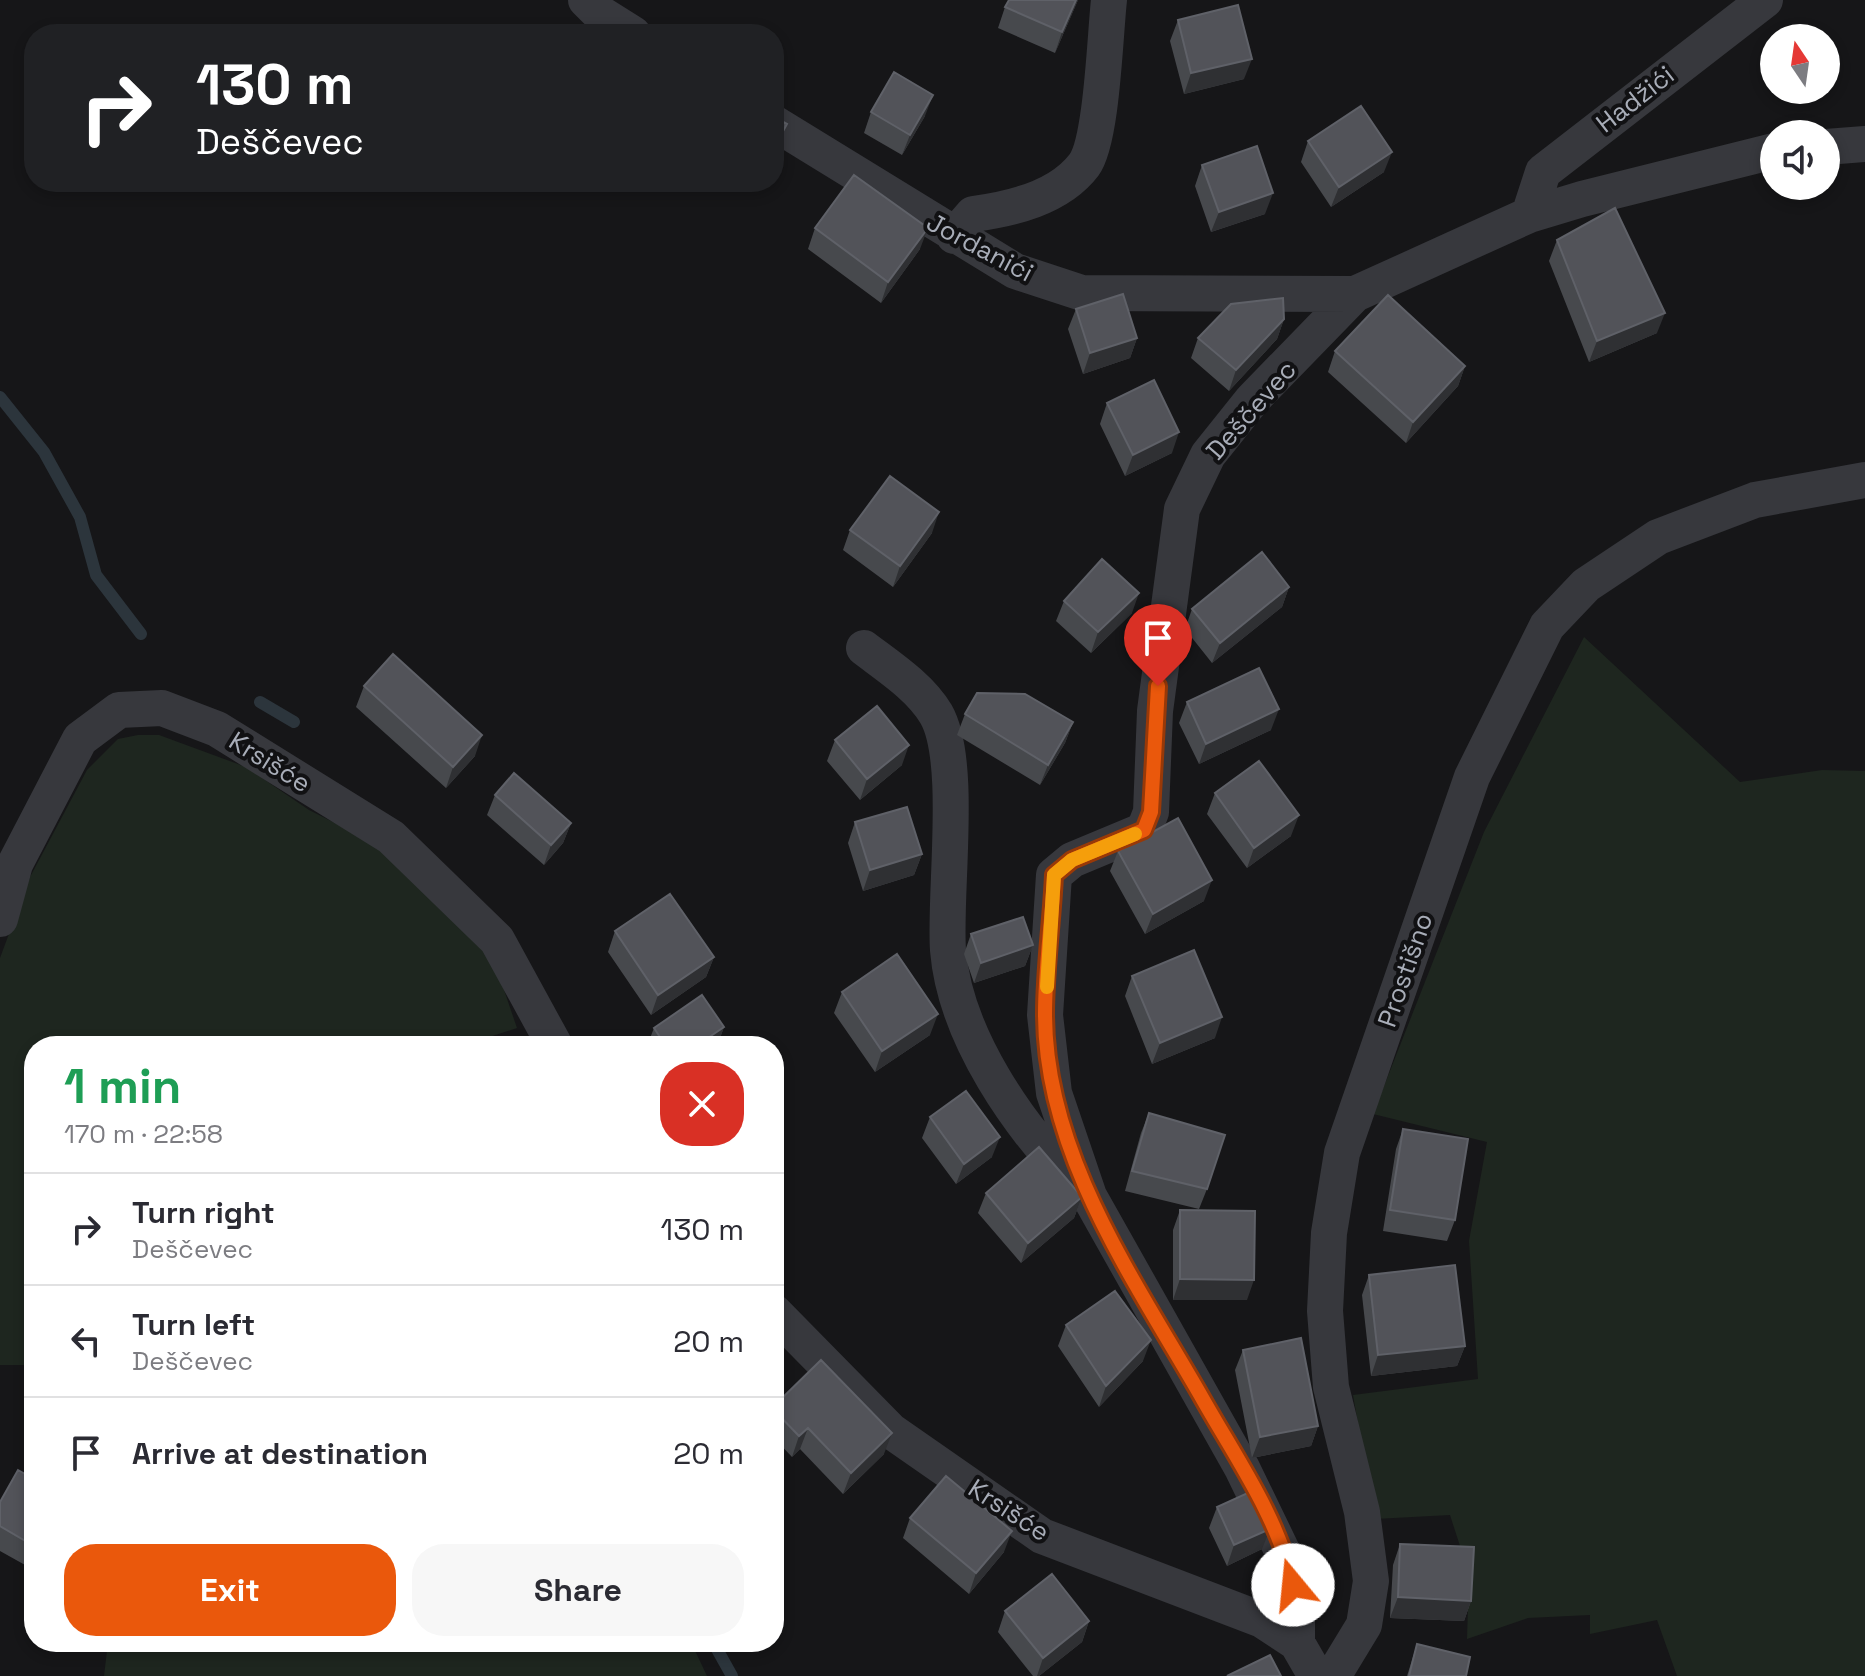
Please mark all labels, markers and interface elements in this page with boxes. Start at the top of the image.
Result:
north arrow [1760,24,1840,104]
map controls [1760,24,1840,200]
text: 130 m [196,49,354,120]
icon: right [64,56,168,160]
street label: Hadžići [1589,58,1681,140]
text: Deščevec [196,119,364,165]
button: sound [1760,120,1840,200]
street label: Jordanići [921,205,1039,289]
street label: Deščevec [1198,353,1304,467]
pin [1124,604,1192,686]
icon: arrive [1136,616,1180,660]
street label: Krsišće [223,724,317,800]
street label: Prostišno [1370,908,1440,1032]
text: 1 min [64,1056,181,1117]
button: close [660,1062,744,1146]
text: 170 m · 22:58 [64,1117,223,1151]
text: Turn right [132,1193,275,1232]
icon: right [64,1207,108,1251]
text: 130 m [661,1210,744,1249]
text: Deščevec [132,1232,253,1266]
text: Turn left [132,1305,255,1344]
icon: left [64,1319,108,1363]
text: 20 m [673,1322,744,1361]
text: Deščevec [132,1344,253,1378]
icon: arrive [64,1431,108,1475]
text: Arrive at destination [132,1434,428,1473]
text: 20 m [673,1434,744,1473]
street label: Krsišće [962,1471,1056,1549]
position arrow [1251,1543,1335,1627]
button: Exit [64,1544,396,1636]
button: Share [412,1544,744,1636]

